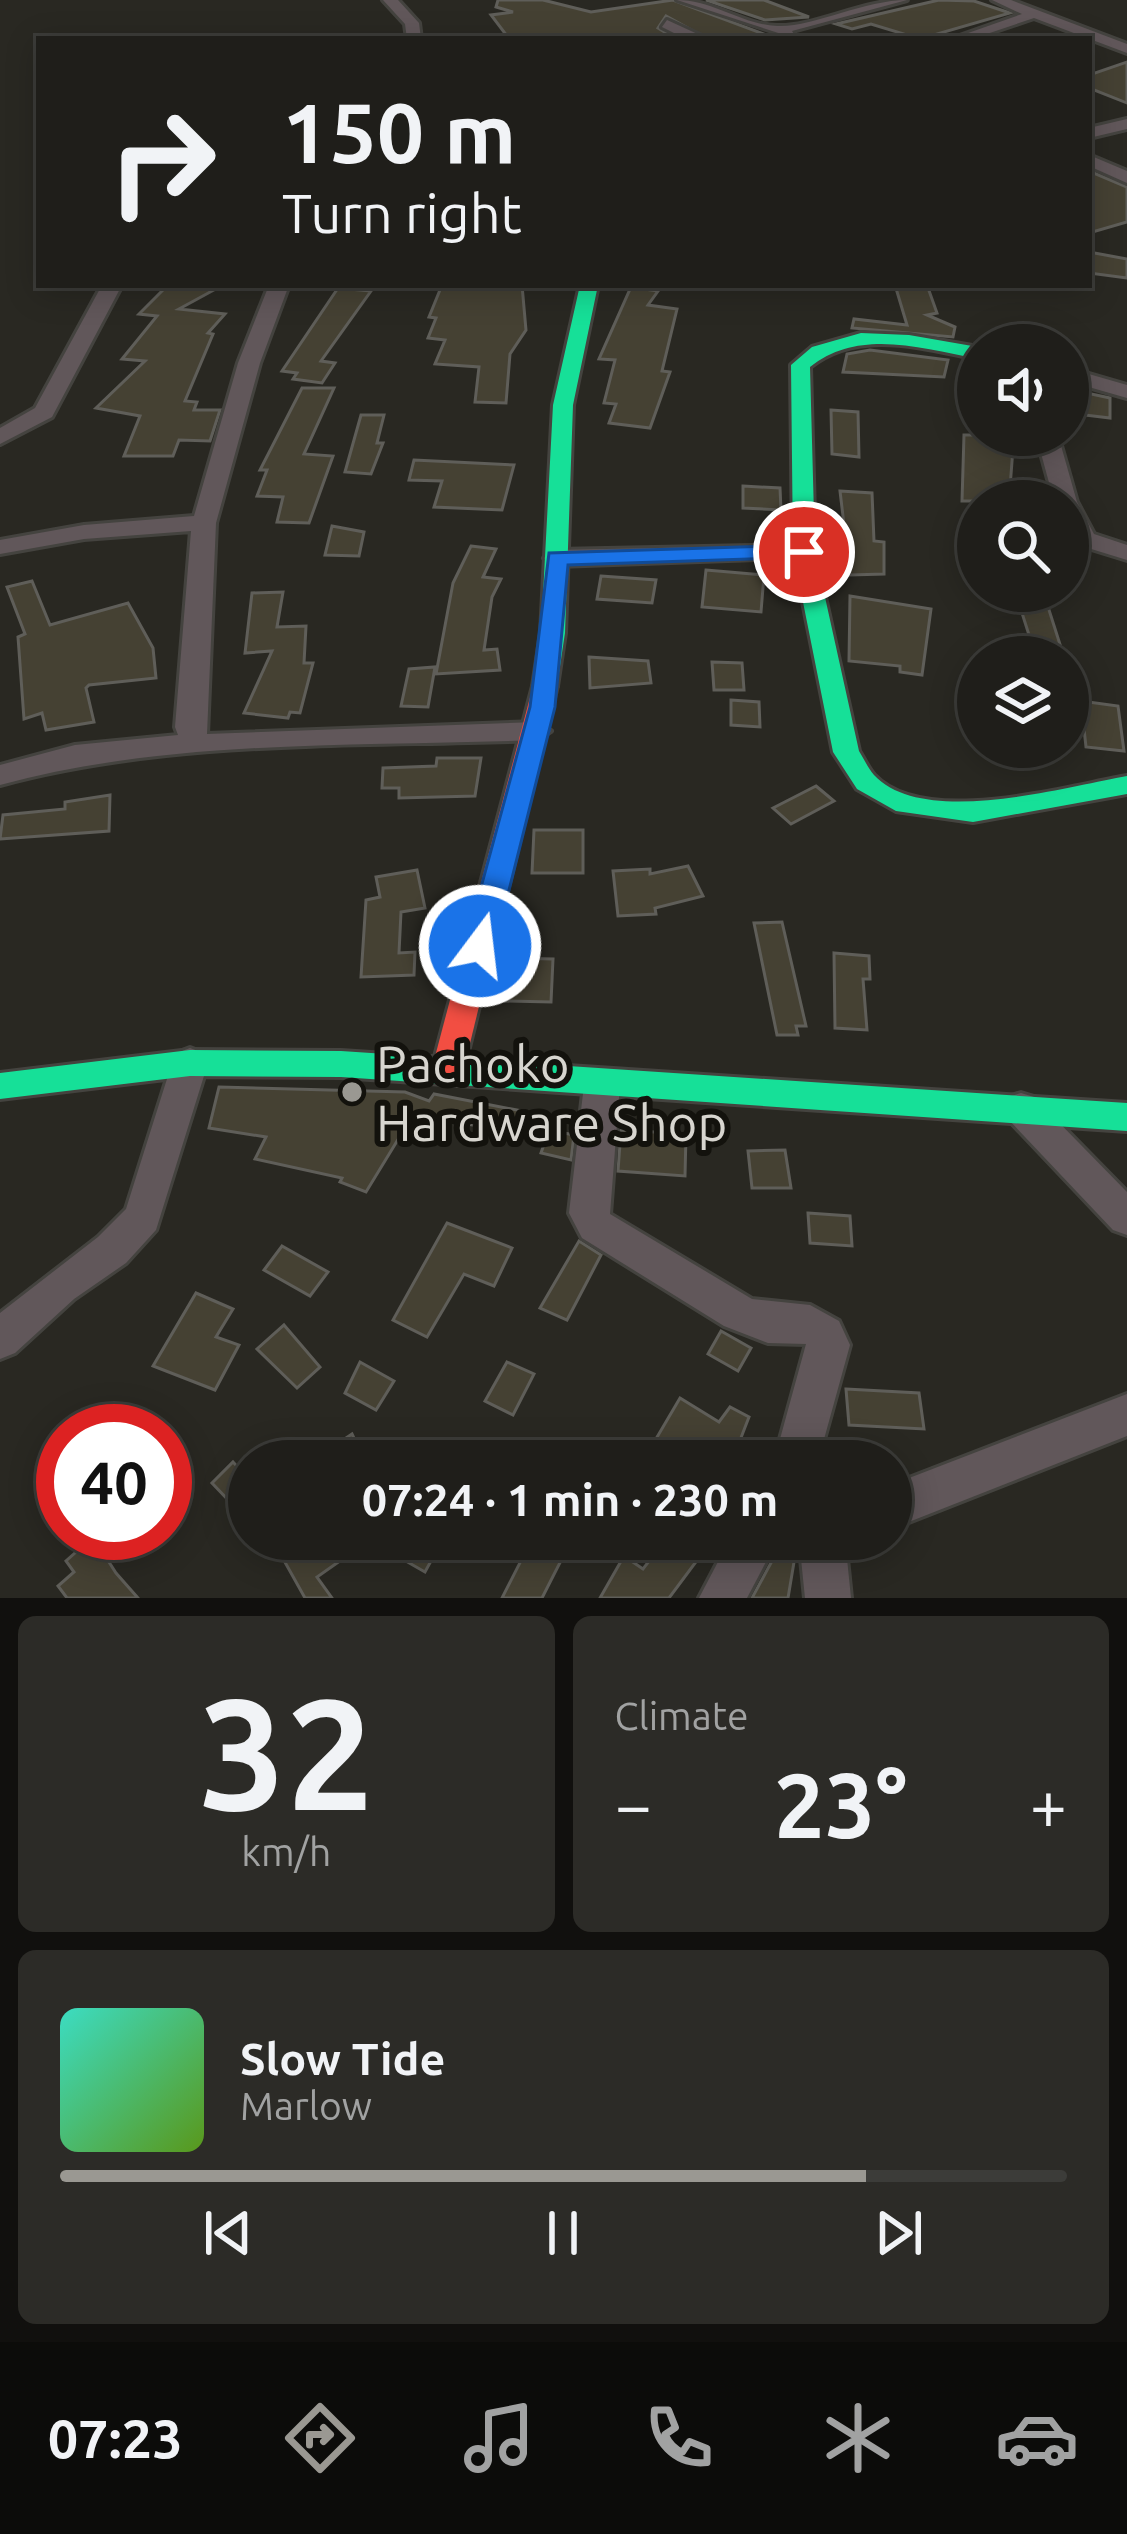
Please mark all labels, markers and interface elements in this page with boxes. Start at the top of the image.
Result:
icon: right [84,84,240,240]
text: 150 m [282,85,516,179]
text: Turn right [282,183,522,243]
map controls [957,324,1089,768]
button: sound [957,324,1089,456]
button: search [957,480,1089,612]
pin [753,501,855,603]
icon: arrive [771,519,837,585]
button: layers [957,636,1089,768]
position arrow [417,883,543,1009]
place label: Pachoko Hardware Shop [376,1034,727,1151]
marker: Pachoko Hardware Shop [339,1079,365,1105]
speed limit sign: 40 [36,1404,192,1560]
text: 07:24 · 1 min · 230 m [362,1474,778,1525]
text: 32 [198,1665,374,1839]
text: Climate [615,1694,749,1737]
text: 23° [774,1754,907,1855]
text: − [615,1767,652,1841]
text: + [1030,1767,1067,1841]
text: km/h [241,1830,331,1873]
text: Slow Tide [240,2033,445,2084]
text: Marlow [240,2084,372,2127]
icon: previous [195,2200,261,2266]
icon: pause [530,2200,596,2266]
icon: next [866,2200,932,2266]
icon: directions [278,2396,362,2480]
icon: music [457,2396,541,2480]
icon: phone [637,2396,721,2480]
icon: climate [816,2396,900,2480]
icon: car [995,2396,1079,2480]
text: 07:23 [48,2408,183,2468]

